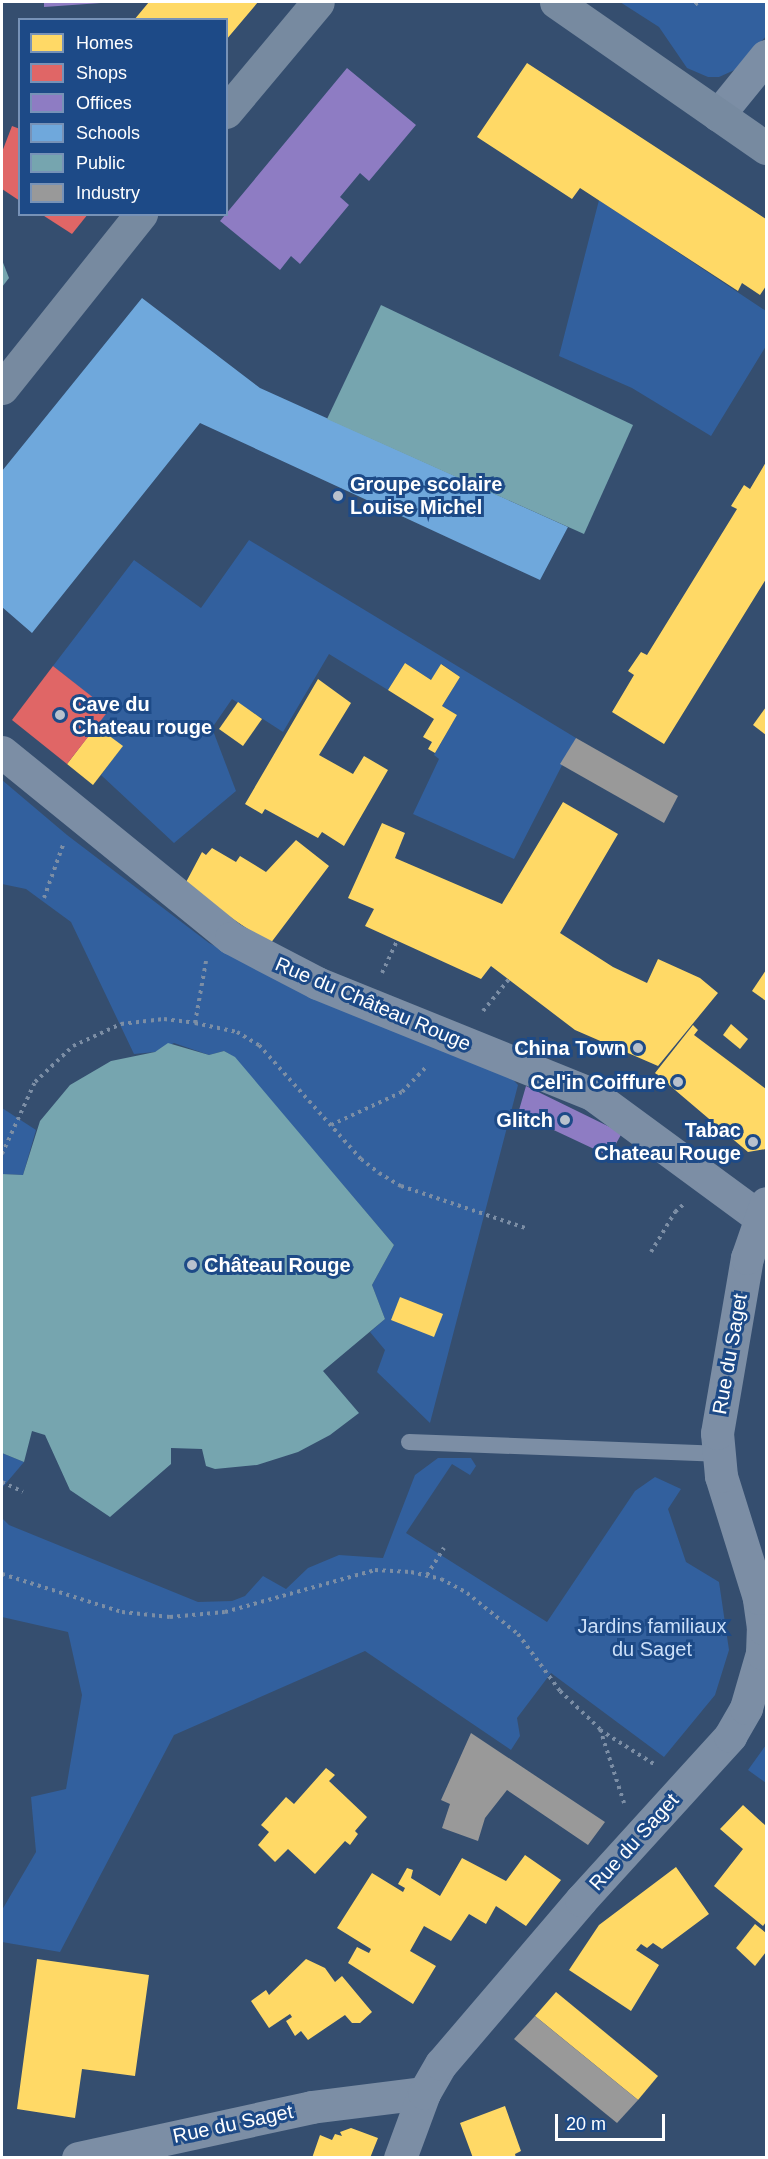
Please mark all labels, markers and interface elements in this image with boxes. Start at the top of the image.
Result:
legend [18,18,228,216]
text: Homes [76,33,133,53]
text: Shops [76,63,127,83]
text: Offices [76,93,132,113]
text: Schools [76,123,140,143]
text: Public [76,153,125,173]
text: Industry [76,183,140,203]
place label: Groupe scolaire Louise Michel [350,472,502,519]
marker: Groupe scolaire Louise Michel [331,489,345,503]
place label: Cave du Chateau rouge [72,692,212,739]
marker: Cave du Chateau rouge [53,708,67,722]
street label: Rue du Château Rouge [272,952,474,1056]
place label: China Town [514,1036,626,1060]
marker: China Town [631,1041,645,1055]
place label: Cel'in Coiffure [530,1070,666,1094]
marker: Cel'in Coiffure [671,1075,685,1089]
place label: Glitch [496,1108,553,1132]
marker: Glitch [558,1113,572,1127]
place label: Tabac Chateau Rouge [594,1118,741,1165]
marker: Tabac Chateau Rouge [746,1135,760,1149]
place label: Château Rouge [204,1253,351,1277]
marker: Château Rouge [185,1258,199,1272]
street label: Rue du Saget [708,1292,752,1416]
park label: Jardins familiaux du Saget [578,1615,726,1662]
street label: Rue du Saget [584,1789,684,1895]
street label: Rue du Saget [171,2100,295,2148]
scale bar [558,2102,668,2140]
text: 20 m [566,2114,606,2134]

